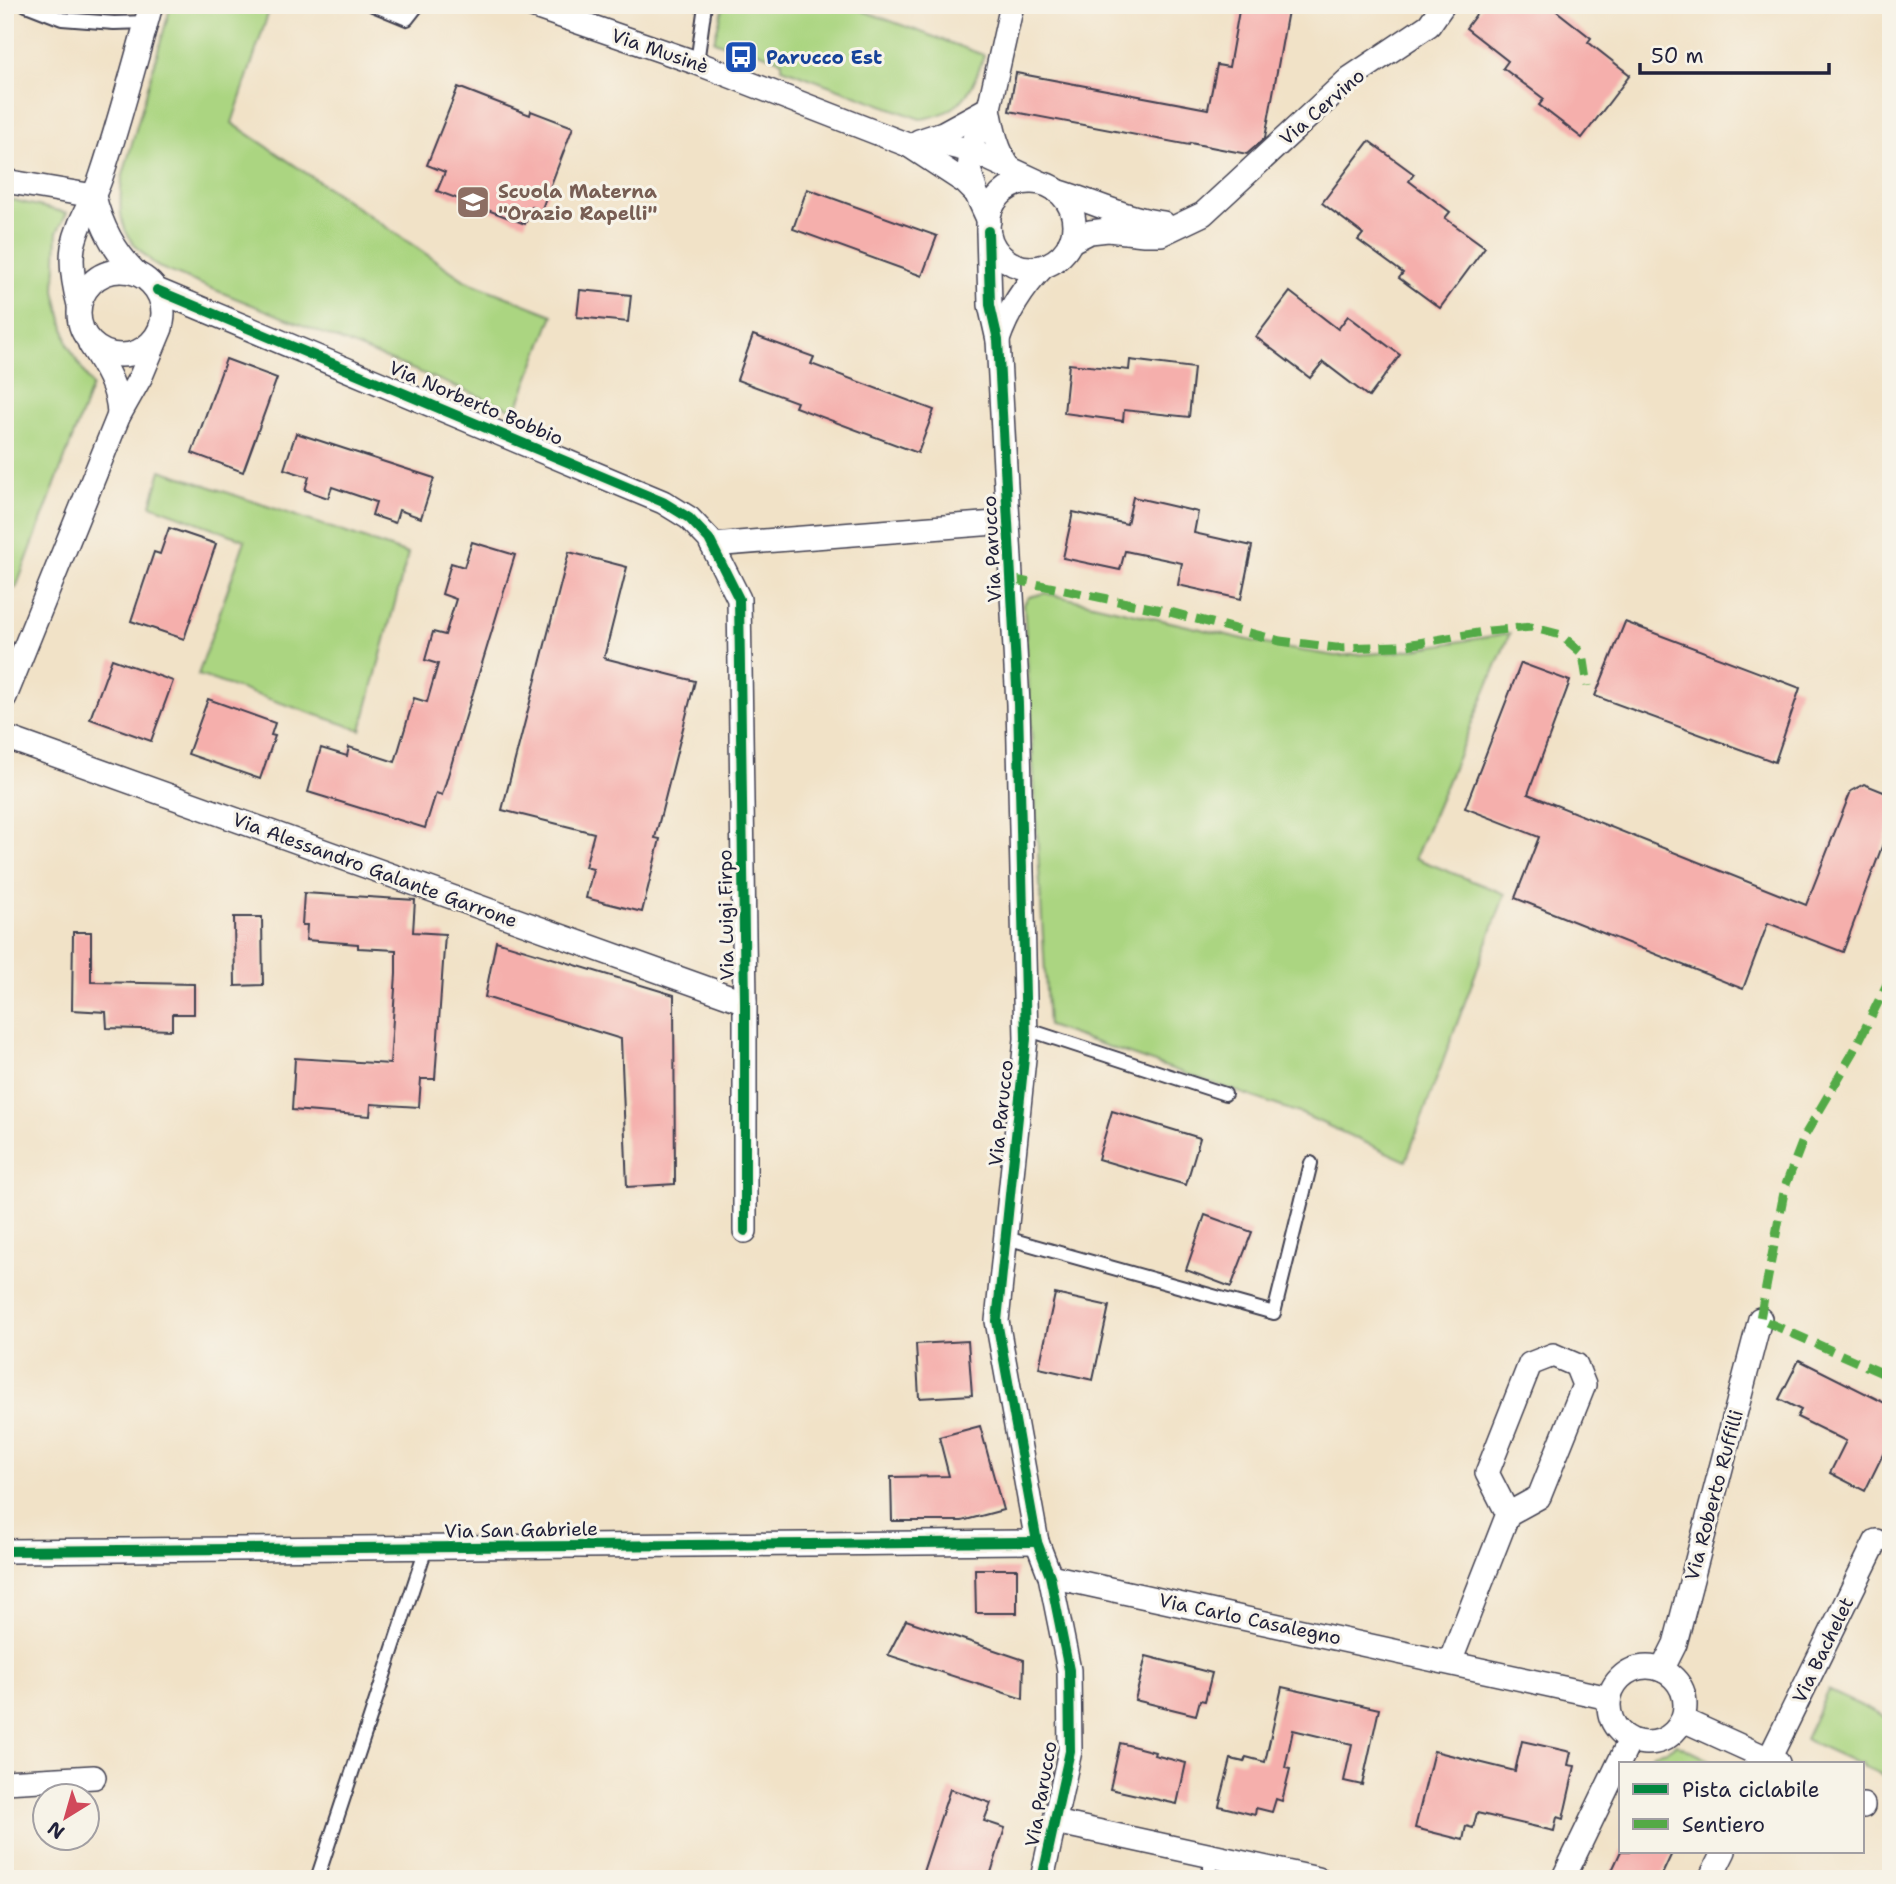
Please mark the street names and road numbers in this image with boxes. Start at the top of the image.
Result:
street label: Via Musinè [608,23,712,79]
street label: Via Cervino [1274,63,1370,151]
street label: Via Norberto Bobbio [385,355,567,451]
street label: Via Parucco [977,495,1007,603]
street label: Via Alessandro Galante Garrone [229,807,521,933]
street label: Via Luigi Firpo [712,849,740,981]
street label: Via Parucco [983,1059,1019,1167]
street label: Via Roberto Ruffilli [1679,1407,1749,1583]
street label: Via San Gabriele [444,1516,598,1544]
street label: Via Carlo Casalegno [1156,1587,1344,1651]
street label: Via Bachelet [1787,1593,1859,1707]
street label: Via Parucco [1019,1739,1063,1849]

